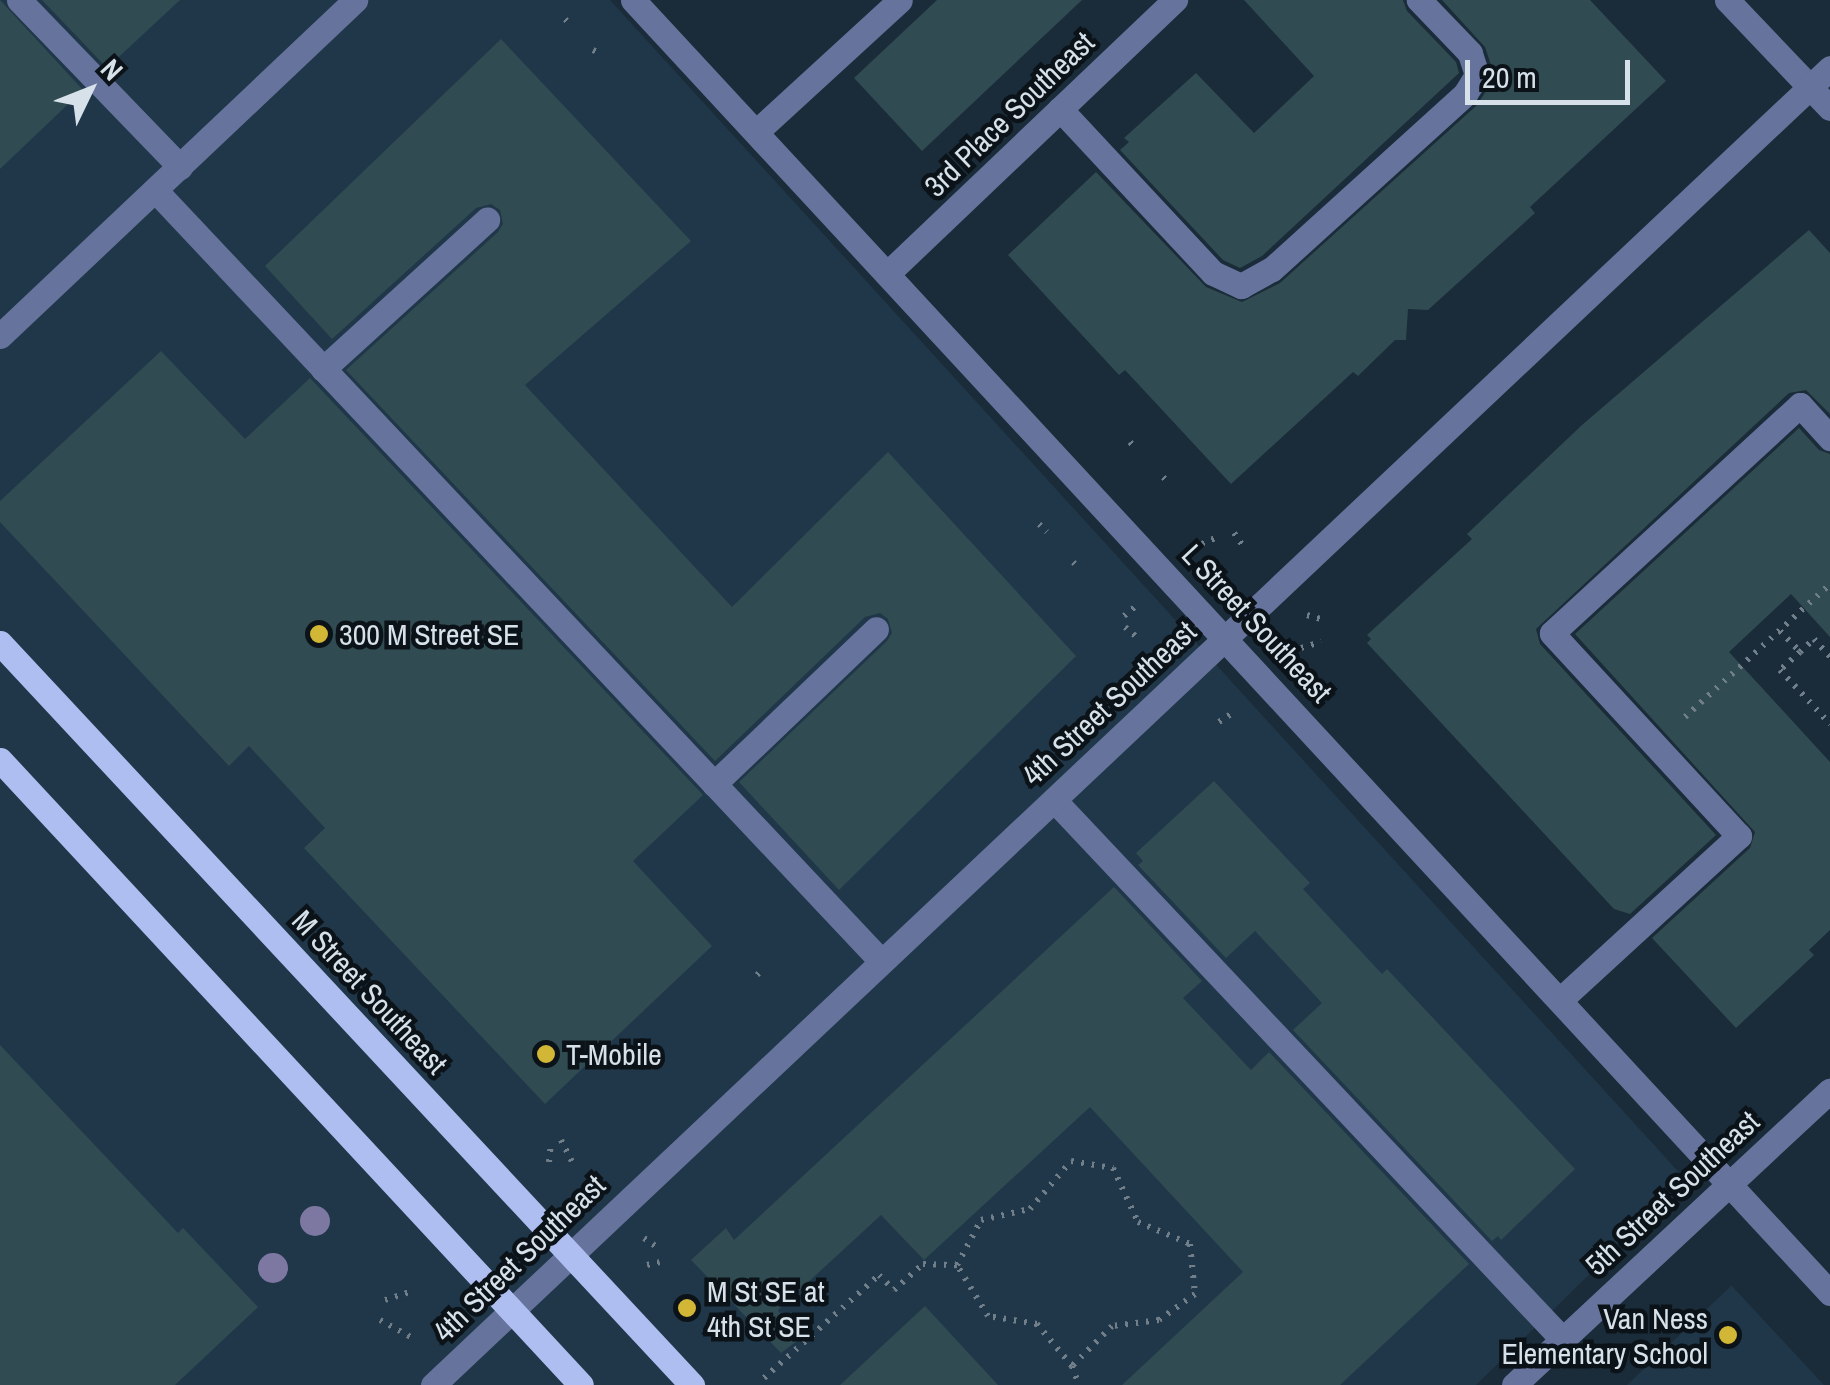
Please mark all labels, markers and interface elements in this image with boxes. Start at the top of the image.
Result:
street label: 3rd Place Southeast [917,24,1101,204]
north arrow [40,40,140,140]
scale bar [1470,40,1635,102]
text: N [92,51,131,89]
text: 20 m [1482,57,1537,97]
street label: L Street Southeast [1174,536,1340,710]
street label: 4th Street Southeast [1015,613,1203,793]
place label: 300 M Street SE [339,616,520,652]
marker: 300 M Street SE [308,623,330,645]
street label: M Street Southeast [285,903,455,1081]
place label: T-Mobile [566,1036,662,1072]
marker: T-Mobile [535,1043,557,1065]
street label: 5th Street Southeast [1578,1103,1766,1283]
street label: 4th Street Southeast [426,1167,612,1349]
place label: M St SE at 4th St SE [707,1273,825,1344]
marker: M St SE at 4th St SE [676,1297,698,1319]
place label: Van Ness Elementary School [1502,1300,1708,1370]
marker: Van Ness Elementary School [1717,1324,1739,1346]

